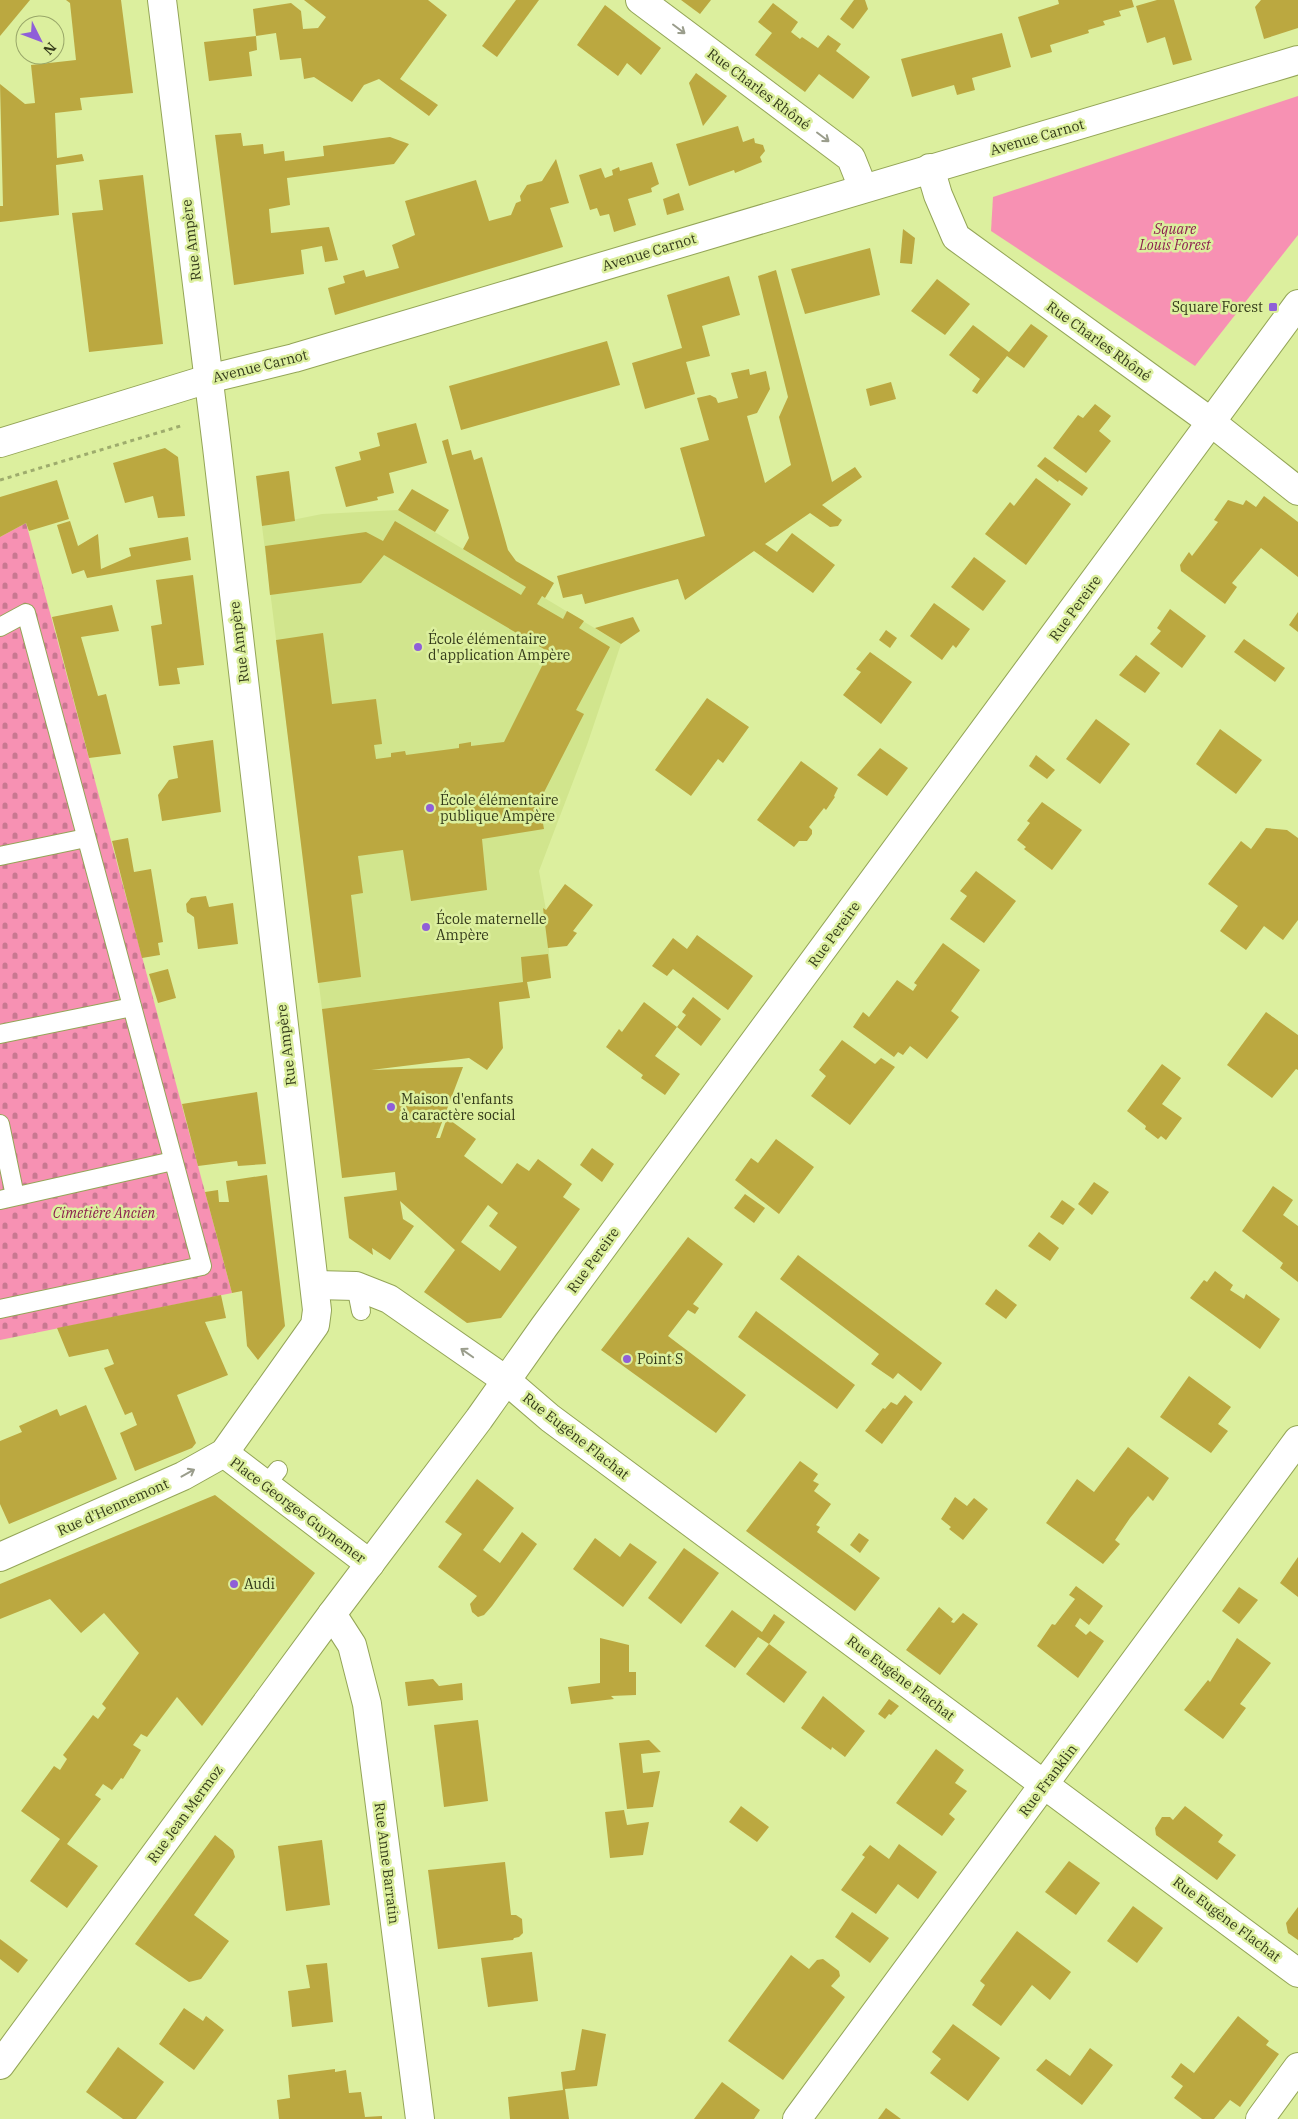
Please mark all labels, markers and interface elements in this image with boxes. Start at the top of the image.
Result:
north arrow [15,15,65,65]
one-way arrow [672,24,686,34]
text: N [39,39,60,59]
street label: Rue Charles Rhôné [704,44,814,134]
street label: Avenue Carnot [988,115,1086,159]
one-way arrow [816,132,830,142]
street label: Rue Ampère [177,198,205,282]
park label: Square Louis Forest [1138,220,1212,254]
street label: Avenue Carnot [600,229,698,275]
street label: Rue Charles Rhôné [1043,297,1155,385]
place label: Square Forest [1172,298,1263,316]
marker: Square Forest [1267,301,1279,313]
street label: Avenue Carnot [211,346,309,386]
street label: Rue Pereire [1045,572,1105,644]
street label: Rue Ampère [225,600,253,684]
place label: École élémentaire d'application Ampère [428,629,570,664]
marker: École élémentaire d'application Ampère [412,641,424,653]
place label: École élémentaire publique Ampère [440,790,558,825]
marker: École élémentaire publique Ampère [424,802,436,814]
street label: Rue Pereire [804,898,864,970]
place label: École maternelle Ampère [436,909,547,944]
marker: École maternelle Ampère [420,921,432,933]
street label: Rue Ampère [272,1003,300,1087]
place label: Maison d'enfants à caractère social [401,1090,516,1124]
marker: Maison d'enfants à caractère social [385,1101,397,1113]
park label: Cimetière Ancien [53,1204,155,1222]
street label: Rue Pereire [563,1224,623,1296]
one-way arrow [460,1348,474,1358]
place label: Point S [637,1350,683,1368]
marker: Point S [621,1353,633,1365]
street label: Rue Eugène Flachat [519,1389,633,1483]
street label: Place Georges Guynemer [227,1453,370,1567]
one-way arrow [181,1468,196,1478]
street label: Rue d'Hennemont [55,1474,171,1540]
place label: Audi [244,1575,275,1593]
marker: Audi [228,1578,240,1590]
street label: Rue Eugène Flachat [844,1632,958,1724]
street label: Rue Franklin [1015,1740,1081,1820]
street label: Rue Jean Mermoz [143,1762,227,1866]
street label: Rue Anne Barratin [371,1801,403,1925]
street label: Rue Eugène Flachat [1170,1873,1284,1965]

